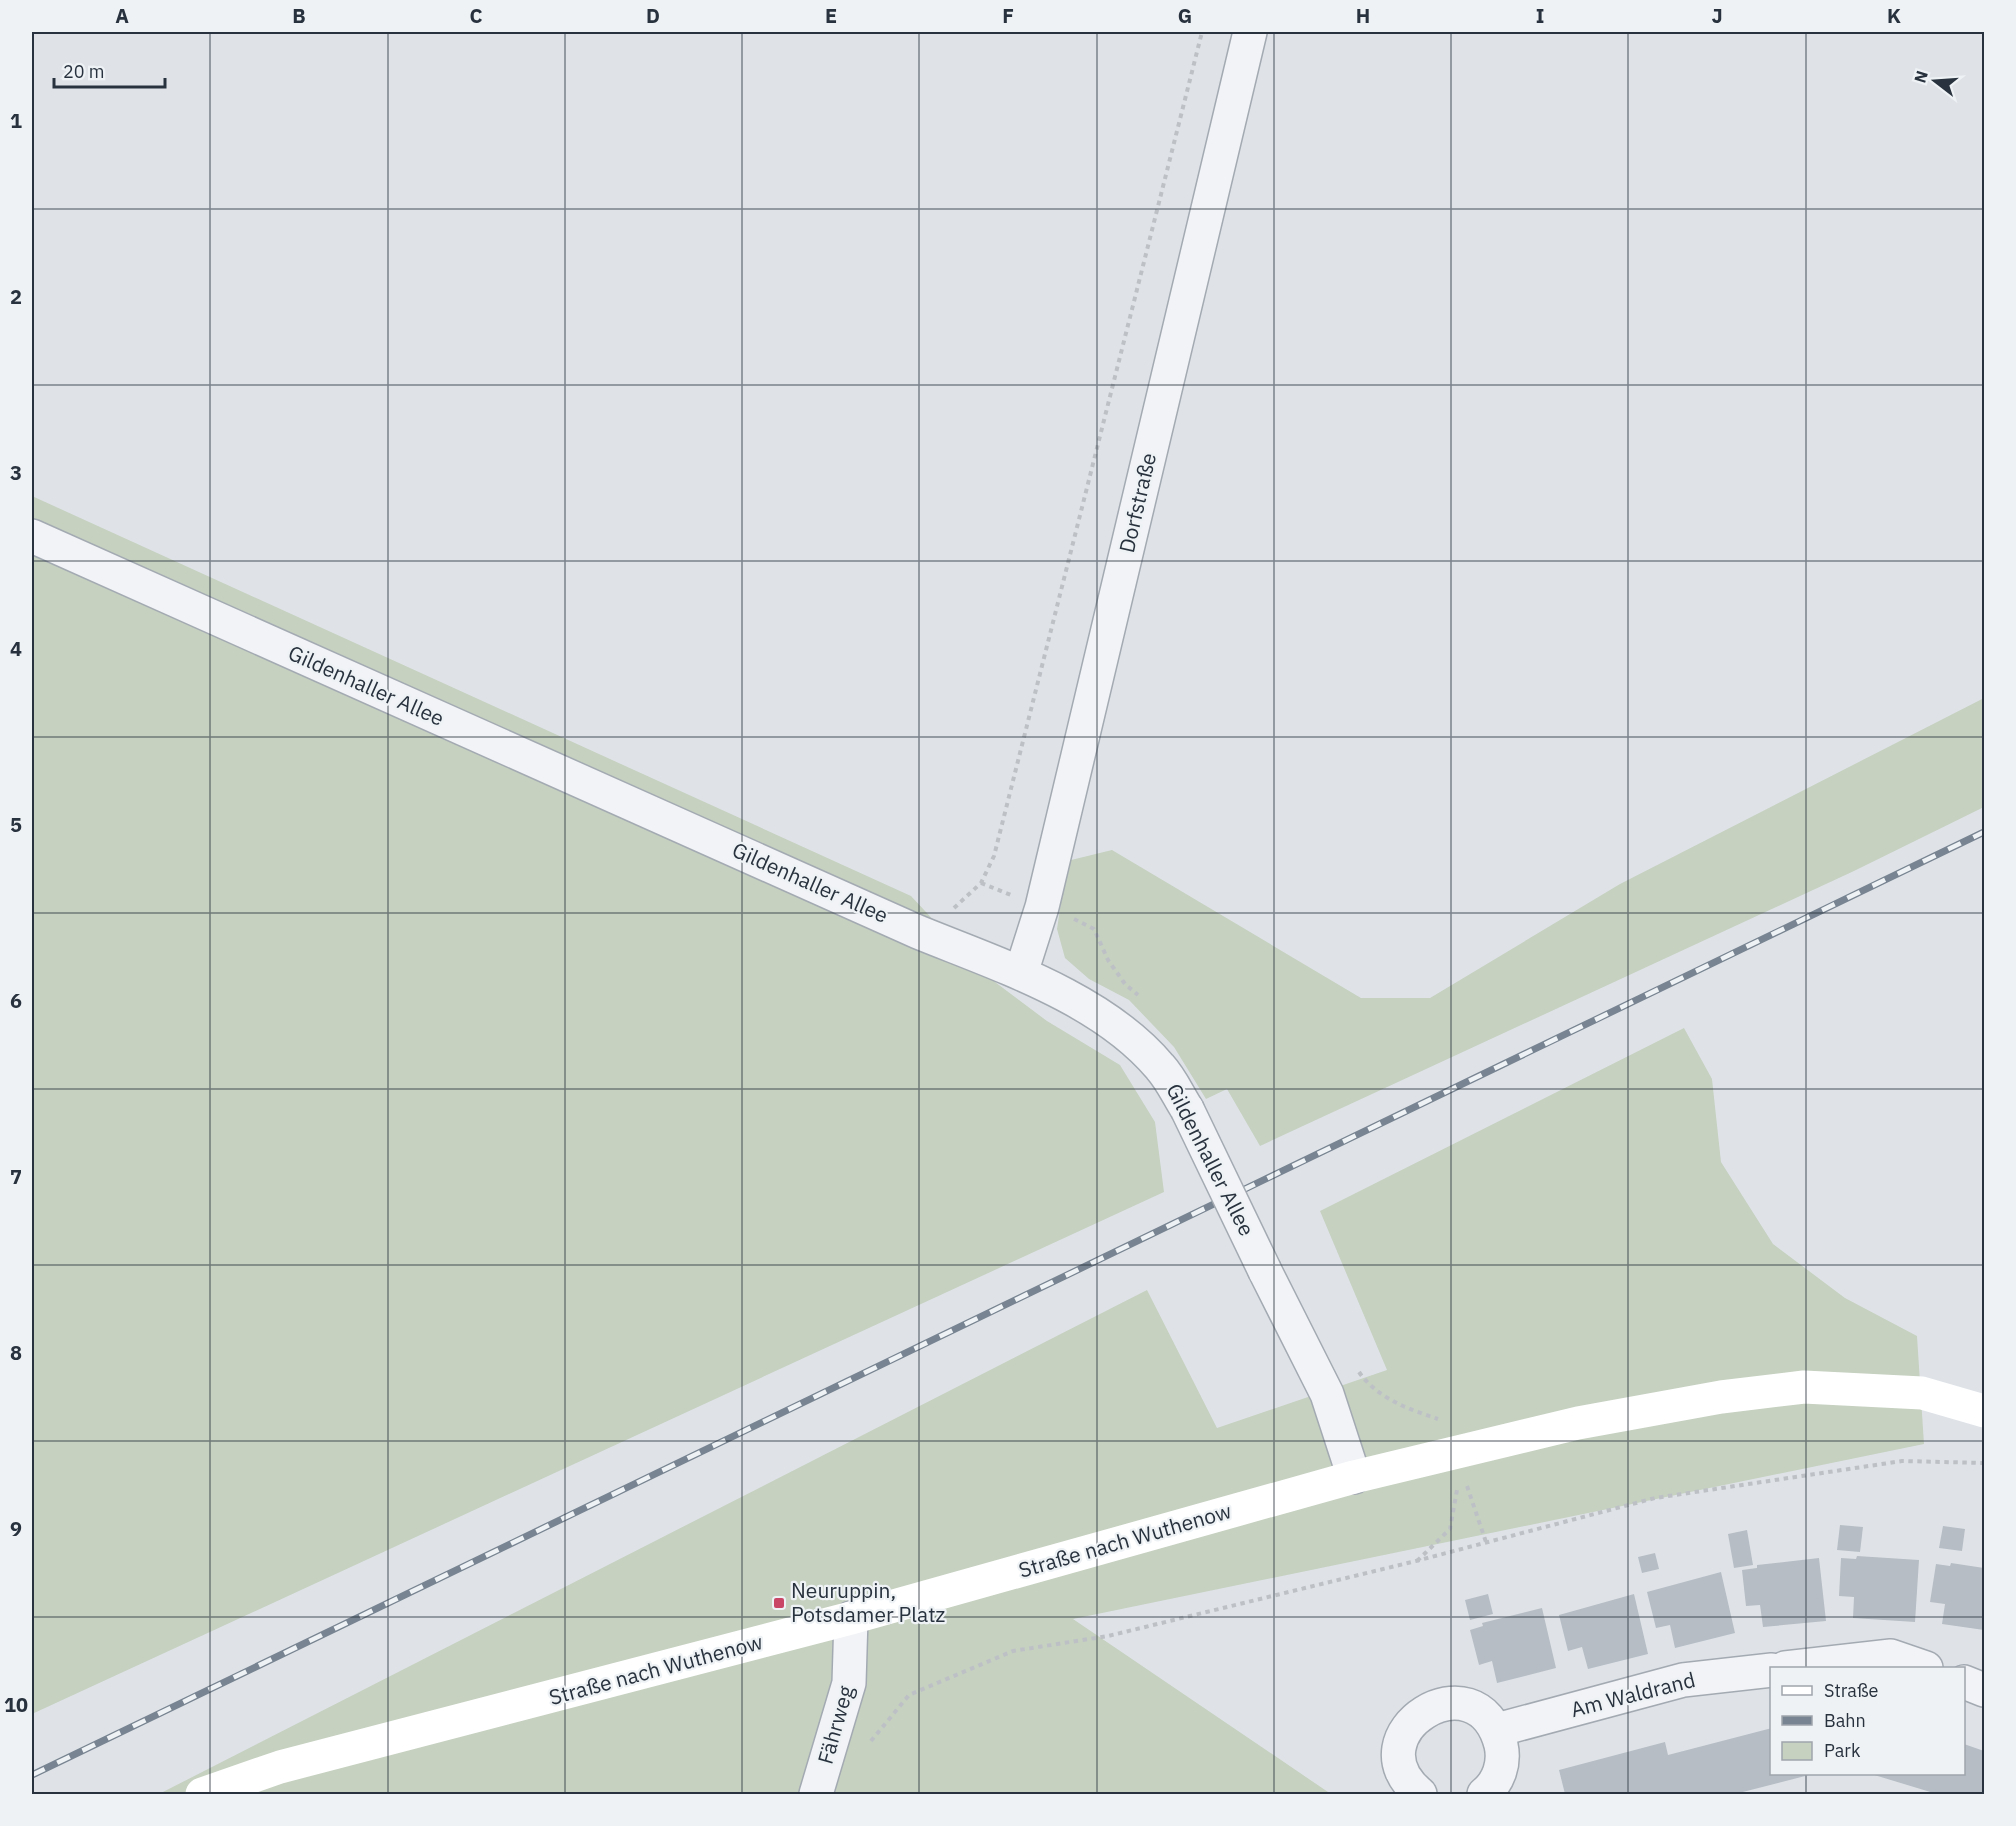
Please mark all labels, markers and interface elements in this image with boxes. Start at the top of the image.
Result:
text: A [115,2,129,29]
text: B [292,2,306,29]
text: C [469,2,483,29]
text: D [646,2,660,29]
text: E [825,2,837,29]
text: F [1002,2,1014,29]
text: G [1178,2,1192,29]
text: H [1356,2,1370,29]
text: I [1536,2,1544,29]
text: J [1711,2,1723,29]
text: K [1887,2,1901,29]
scale bar [54,51,165,89]
north arrow [1905,51,1965,111]
text: 20 m [63,60,105,83]
text: N [1909,68,1932,85]
text: 1 [10,107,22,134]
text: 2 [10,283,22,310]
street label: Dorfstraße [1112,450,1162,555]
text: 3 [10,459,22,486]
text: 4 [10,635,22,662]
street label: Gildenhaller Allee [284,638,449,732]
text: 5 [10,811,22,838]
street label: Gildenhaller Allee [728,835,893,929]
text: 6 [10,987,22,1014]
street label: Gildenhaller Allee [1160,1078,1261,1241]
text: 7 [10,1163,22,1190]
text: 8 [10,1339,22,1366]
street label: Straße nach Wuthenow [1015,1496,1234,1584]
text: 9 [10,1515,22,1542]
place label: Neuruppin, Potsdamer Platz [791,1576,946,1628]
marker: Neuruppin, Potsdamer Platz [772,1596,786,1610]
street label: Straße nach Wuthenow [546,1627,766,1711]
street label: Am Waldrand [1568,1665,1698,1723]
legend [1770,1667,1965,1775]
text: Straße [1824,1679,1878,1702]
street label: Fährweg [810,1682,860,1767]
text: 10 [4,1691,28,1718]
text: Bahn [1824,1709,1866,1732]
text: Park [1824,1739,1861,1762]

